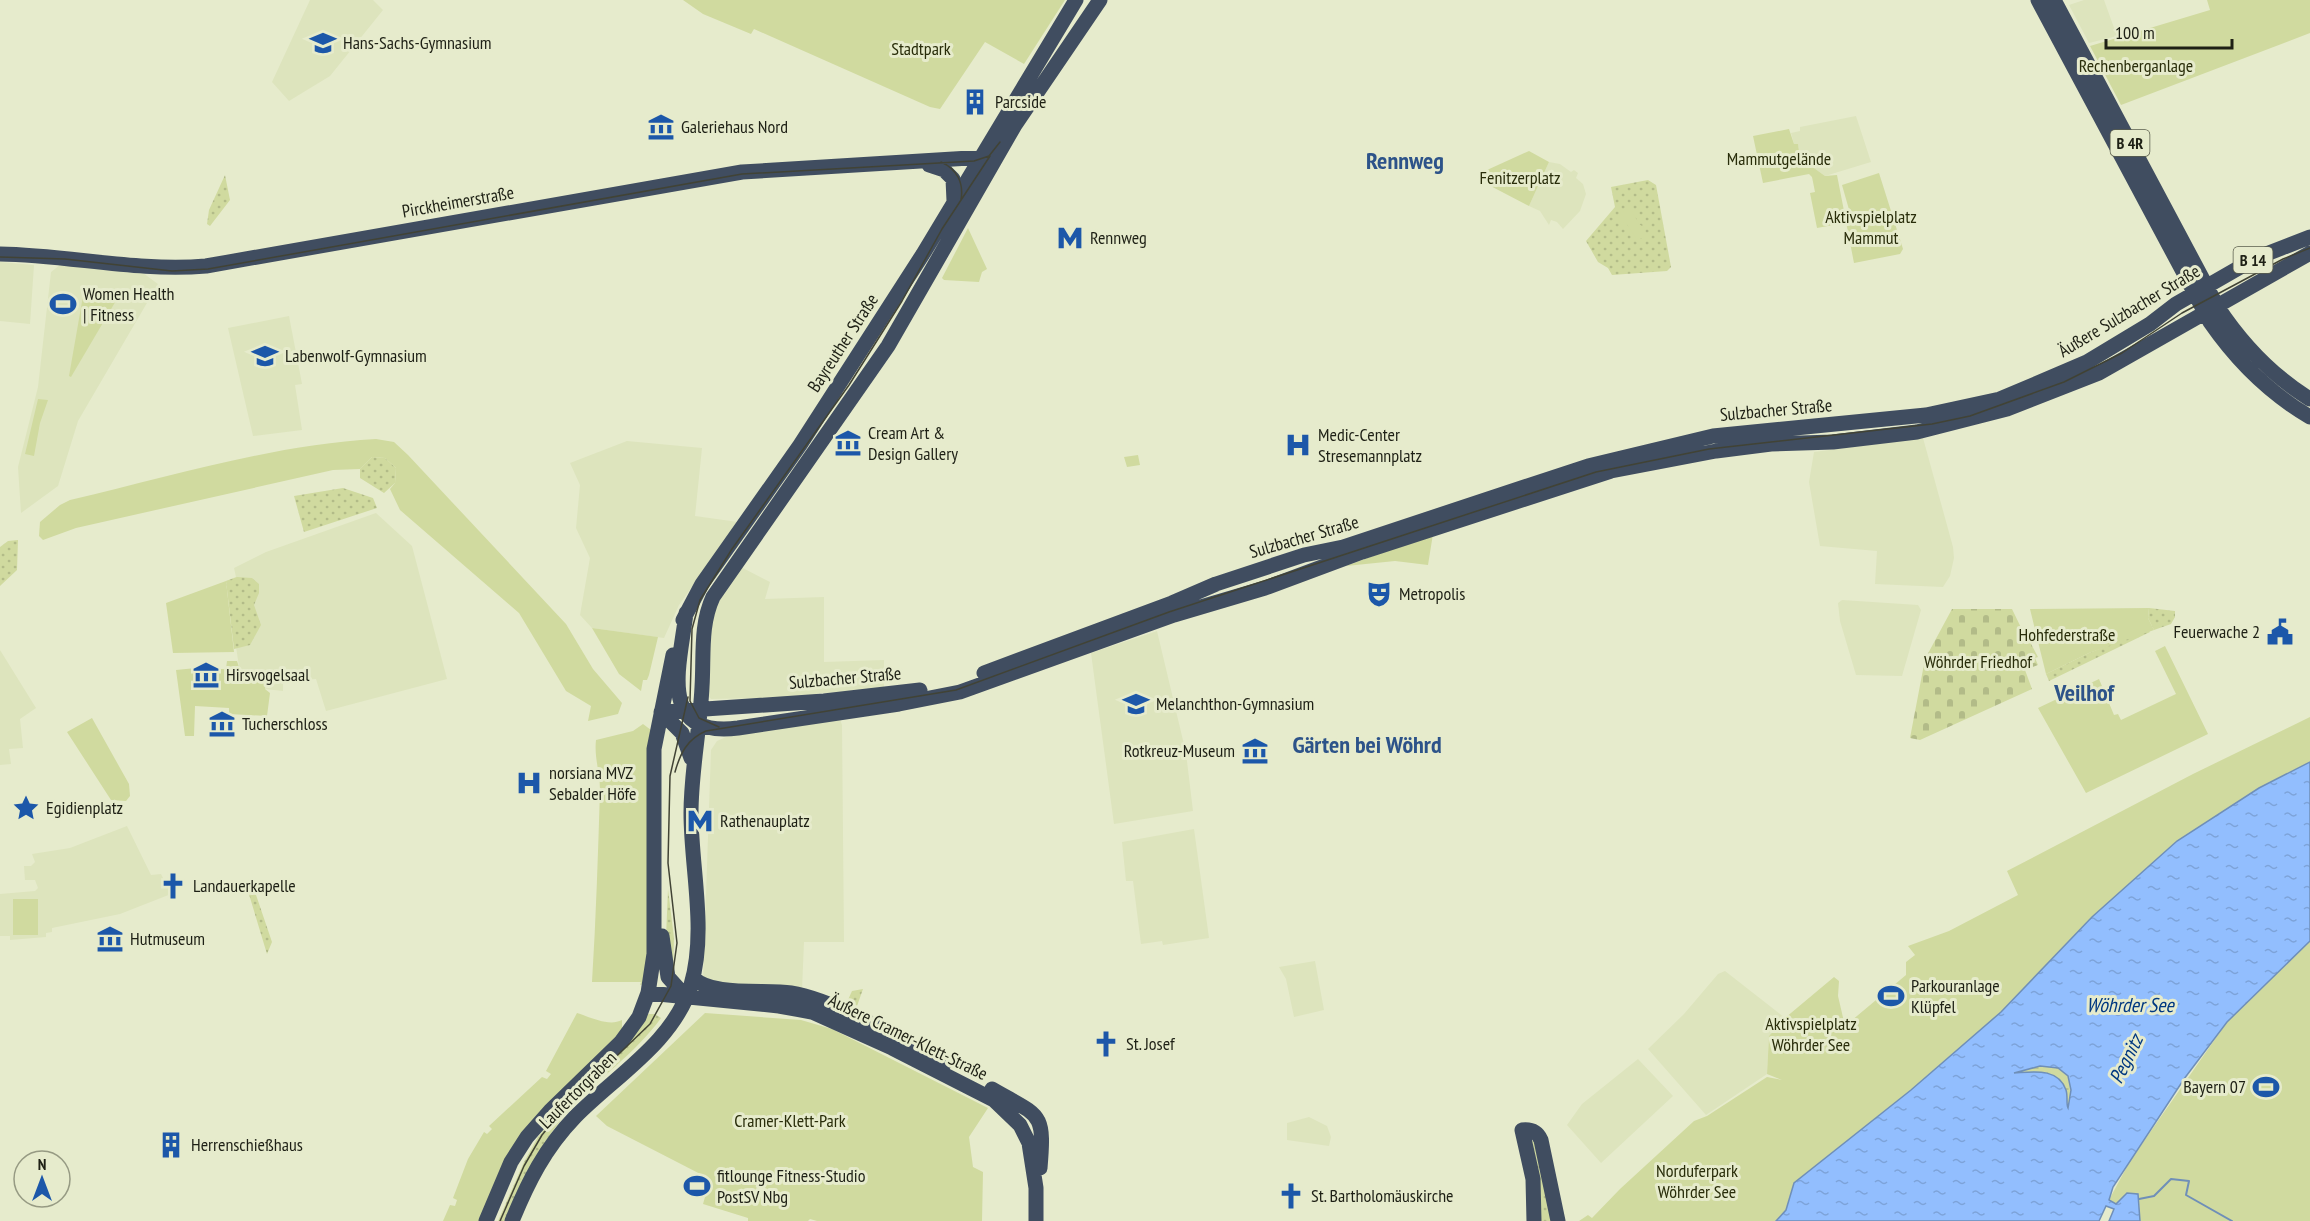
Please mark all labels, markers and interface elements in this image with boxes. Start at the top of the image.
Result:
scale bar [2106,12,2232,50]
text: 100 m [2115,21,2155,44]
school or university icon: Hans-Sachs-Gymnasium [308,28,338,58]
place label: Hans-Sachs-Gymnasium [343,31,492,54]
park label: Stadtpark [891,37,951,60]
park label: Rechenberganlage [2079,54,2193,77]
building icon: Parcside [960,87,990,117]
place label: Parcside [995,90,1046,113]
museum icon: Galeriehaus Nord [646,112,676,142]
place label: Galeriehaus Nord [681,115,788,138]
road number: B 4R [2110,130,2150,156]
district label: Rennweg [1366,145,1444,176]
park label: Mammutgelände [1727,147,1831,170]
park label: Fenitzerplatz [1480,166,1560,189]
street label: Pirckheimerstraße [400,180,516,223]
park label: Aktivspielplatz Mammut [1825,205,1917,249]
metro station icon: Rennweg [1055,223,1085,253]
place label: Rennweg [1090,226,1147,249]
road number: B 14 [2234,247,2272,273]
street label: Äußere Sulzbacher Straße [2054,259,2204,362]
place label: Women Health | Fitness [83,282,174,326]
sports icon: Women Health | Fitness [48,289,78,319]
street label: Bayreuther Straße [802,289,883,396]
school or university icon: Labenwolf-Gymnasium [250,341,280,371]
place label: Labenwolf-Gymnasium [285,344,427,367]
street label: Sulzbacher Straße [1719,393,1833,426]
place label: Cream Art & Design Gallery [868,421,958,465]
place label: Medic-Center Stresemannplatz [1318,423,1422,467]
museum icon: Cream Art & Design Gallery [833,428,863,458]
hospital icon: Medic-Center Stresemannplatz [1283,430,1313,460]
street label: Sulzbacher Straße [1247,510,1361,563]
theatre icon: Metropolis [1364,579,1394,609]
place label: Metropolis [1399,582,1465,605]
public building icon: Feuerwache 2 [2265,617,2295,647]
place label: Feuerwache 2 [2173,620,2260,643]
park label: Hohfederstraße [2019,623,2115,646]
park label: Wöhrder Friedhof [1924,650,2033,673]
museum icon: Hirsvogelsaal [191,660,221,690]
street label: Sulzbacher Straße [788,661,902,694]
place label: Hirsvogelsaal [226,663,310,686]
district label: Veilhof [2053,677,2115,708]
school or university icon: Melanchthon-Gymnasium [1121,689,1151,719]
place label: Melanchthon-Gymnasium [1156,692,1314,715]
museum icon: Tucherschloss [207,709,237,739]
place label: Tucherschloss [242,712,328,735]
district label: Gärten bei Wöhrd [1292,729,1442,760]
museum icon: Rotkreuz-Museum [1240,736,1270,766]
place label: Rotkreuz-Museum [1124,739,1235,762]
place label: norsiana MVZ Sebalder Höfe [549,761,636,805]
hospital icon: norsiana MVZ Sebalder Höfe [514,768,544,798]
place icon: Egidienplatz [11,793,41,823]
place label: Egidienplatz [46,796,123,819]
metro station icon: Rathenauplatz [685,806,715,836]
place label: Rathenauplatz [720,809,810,832]
church icon: Landauerkapelle [158,871,188,901]
place label: Landauerkapelle [193,874,296,897]
museum icon: Hutmuseum [95,924,125,954]
place label: Hutmuseum [130,927,205,950]
place label: Parkouranlage Klüpfel [1911,974,2000,1018]
sports icon: Parkouranlage Klüpfel [1876,981,1906,1011]
street label: Äußere Cramer-Klett-Straße [825,988,992,1085]
water label: Wöhrder See [2086,992,2175,1018]
park label: Aktivspielplatz Wöhrder See [1765,1012,1857,1056]
church icon: St. Josef [1091,1029,1121,1059]
water label: Pegnitz [2103,1029,2150,1088]
place label: St. Josef [1126,1032,1176,1055]
street label: Laufertorgraben [534,1046,621,1133]
sports icon: Bayern 07 [2251,1072,2281,1102]
place label: Bayern 07 [2183,1075,2246,1098]
park label: Cramer-Klett-Park [734,1109,846,1132]
building icon: Herrenschießhaus [156,1130,186,1160]
place label: Herrenschießhaus [191,1133,303,1156]
north arrow [12,1149,72,1209]
text: N [38,1154,46,1174]
park label: Norduferpark Wöhrder See [1656,1159,1738,1203]
place label: fitlounge Fitness-Studio PostSV Nbg [717,1164,866,1208]
sports icon: fitlounge Fitness-Studio PostSV Nbg [682,1171,712,1201]
church icon: St. Bartholomäuskirche [1276,1181,1306,1211]
place label: St. Bartholomäuskirche [1311,1184,1454,1207]

